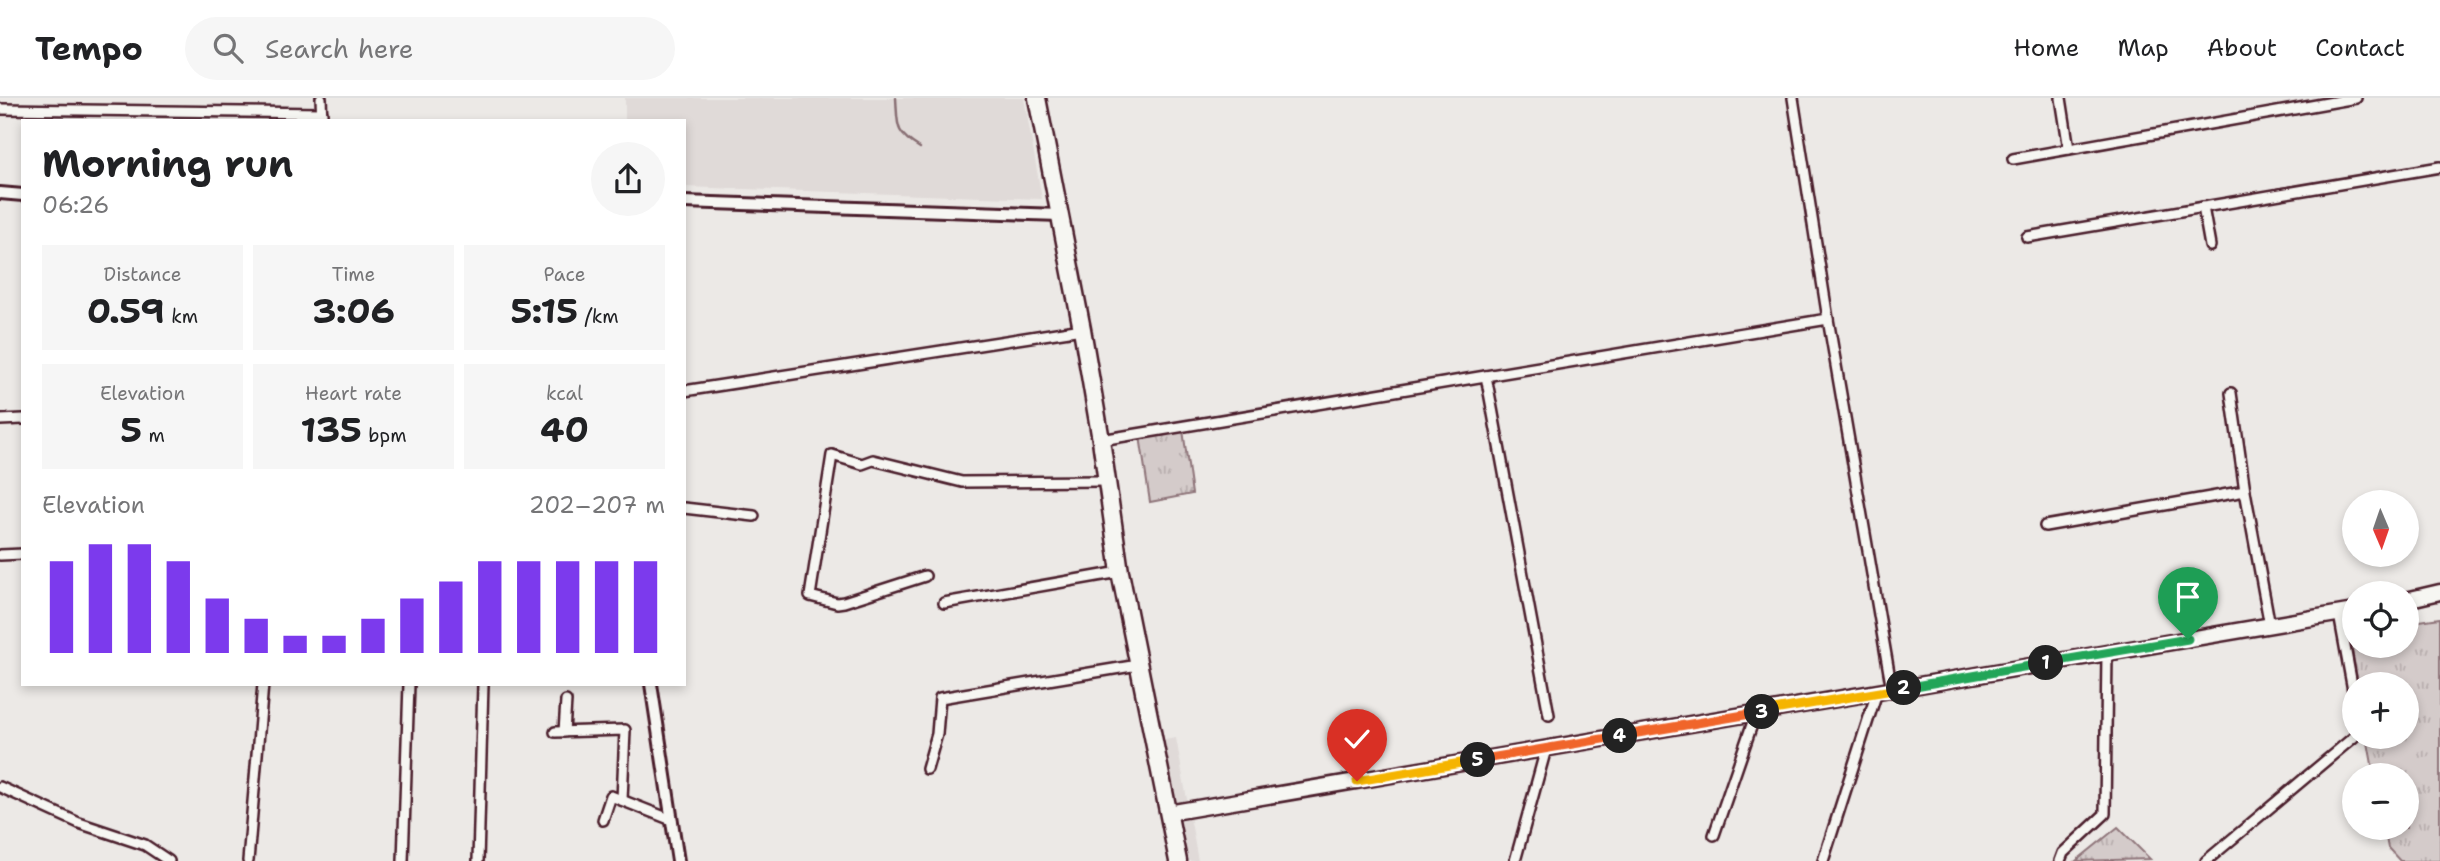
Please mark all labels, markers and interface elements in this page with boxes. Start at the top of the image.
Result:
search box [185,17,675,80]
text: Tempo [35,26,143,71]
icon: search [209,29,247,67]
text: Search here [265,31,414,66]
text: Home [2013,32,2079,64]
text: Map [2117,32,2169,64]
text: About [2207,32,2277,64]
text: Contact [2315,32,2405,64]
text: Morning run [42,138,293,189]
button: share [591,142,665,216]
text: 06:26 [42,190,109,220]
text: Distance [104,262,181,287]
text: Time [332,262,375,287]
text: Pace [544,262,585,287]
text: 0.59 [87,287,165,334]
text: 3:06 [312,287,395,334]
text: 5:15 [510,287,578,334]
text: km [165,304,198,329]
text: /km [578,304,619,329]
text: Elevation [100,381,185,406]
text: Heart rate [305,381,402,406]
text: kcal [546,381,583,406]
text: 5 [120,406,142,453]
text: 135 [300,406,362,453]
text: 40 [540,406,589,453]
text: m [142,423,165,448]
text: bpm [362,423,407,448]
text: Elevation [42,490,145,520]
text: 202–207 m [529,490,665,520]
north arrow [2342,490,2418,567]
map controls [2342,490,2419,840]
pin [2158,567,2218,639]
icon: arrive [2169,578,2207,616]
button: locate [2342,581,2419,658]
pin: 1 [2028,646,2064,680]
text: 1 [2041,650,2050,675]
pin: 2 [1886,670,1922,706]
button: + [2342,672,2419,749]
text: 2 [1897,675,1910,700]
pin: 3 [1744,694,1780,730]
text: 3 [1755,699,1768,724]
pin [1327,709,1387,781]
pin: 4 [1602,718,1638,754]
icon: check [1338,720,1376,758]
text: 4 [1613,723,1626,748]
pin: 5 [1460,742,1496,778]
text: 5 [1472,747,1483,772]
button: − [2342,763,2419,840]

